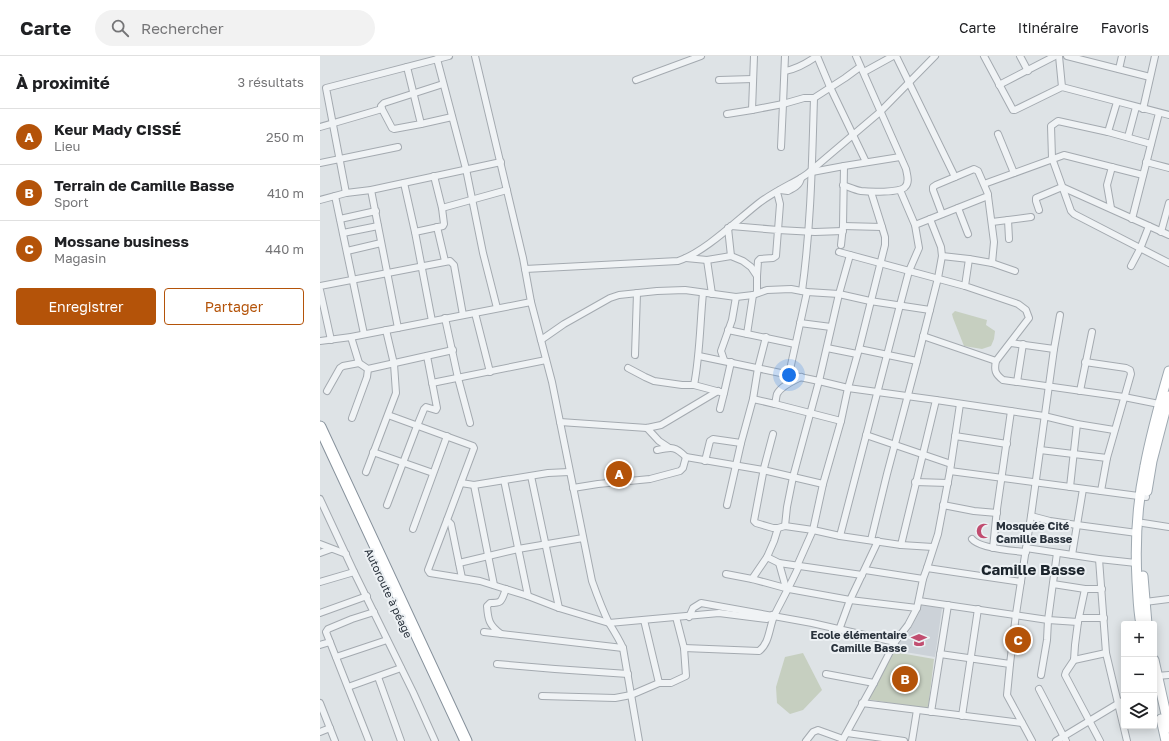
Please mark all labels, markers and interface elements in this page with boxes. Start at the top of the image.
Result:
search box [95,10,375,46]
text: Carte [20,16,71,39]
icon: search [109,17,131,39]
text: Rechercher [141,19,224,37]
text: Carte [959,19,996,36]
text: Itinéraire [1018,19,1079,36]
text: Favoris [1101,19,1149,36]
text: À proximité [16,72,110,93]
text: 3 résultats [238,74,304,90]
text: Keur Mady CISSÉ [54,120,181,138]
text: A [24,129,34,145]
text: 250 m [266,129,304,145]
text: Lieu [54,138,80,154]
text: Terrain de Camille Basse [54,176,234,194]
text: B [24,185,34,201]
text: 410 m [267,185,304,201]
text: Sport [54,194,89,210]
text: Mossane business [54,232,189,250]
text: C [24,241,34,257]
text: 440 m [265,241,304,257]
text: Magasin [54,250,106,266]
button: Enregistrer [16,288,156,325]
button: Partager [164,288,304,325]
your location [779,365,799,385]
pin: A [606,459,632,489]
place label: Mosquée Cité Camille Basse [996,519,1073,545]
mosque icon: Mosquée Cité Camille Basse [975,522,993,540]
street label: Autoroute à péage [363,546,415,640]
district label: Camille Basse [981,560,1085,578]
map controls [1121,621,1157,729]
button: + [1121,621,1157,657]
pin: C [1005,625,1031,655]
place label: Ecole élémentaire Camille Basse [811,628,907,654]
school or university icon: Ecole élémentaire Camille Basse [910,631,928,649]
button: − [1121,657,1157,693]
pin: B [892,664,918,694]
button: layers [1121,693,1157,729]

